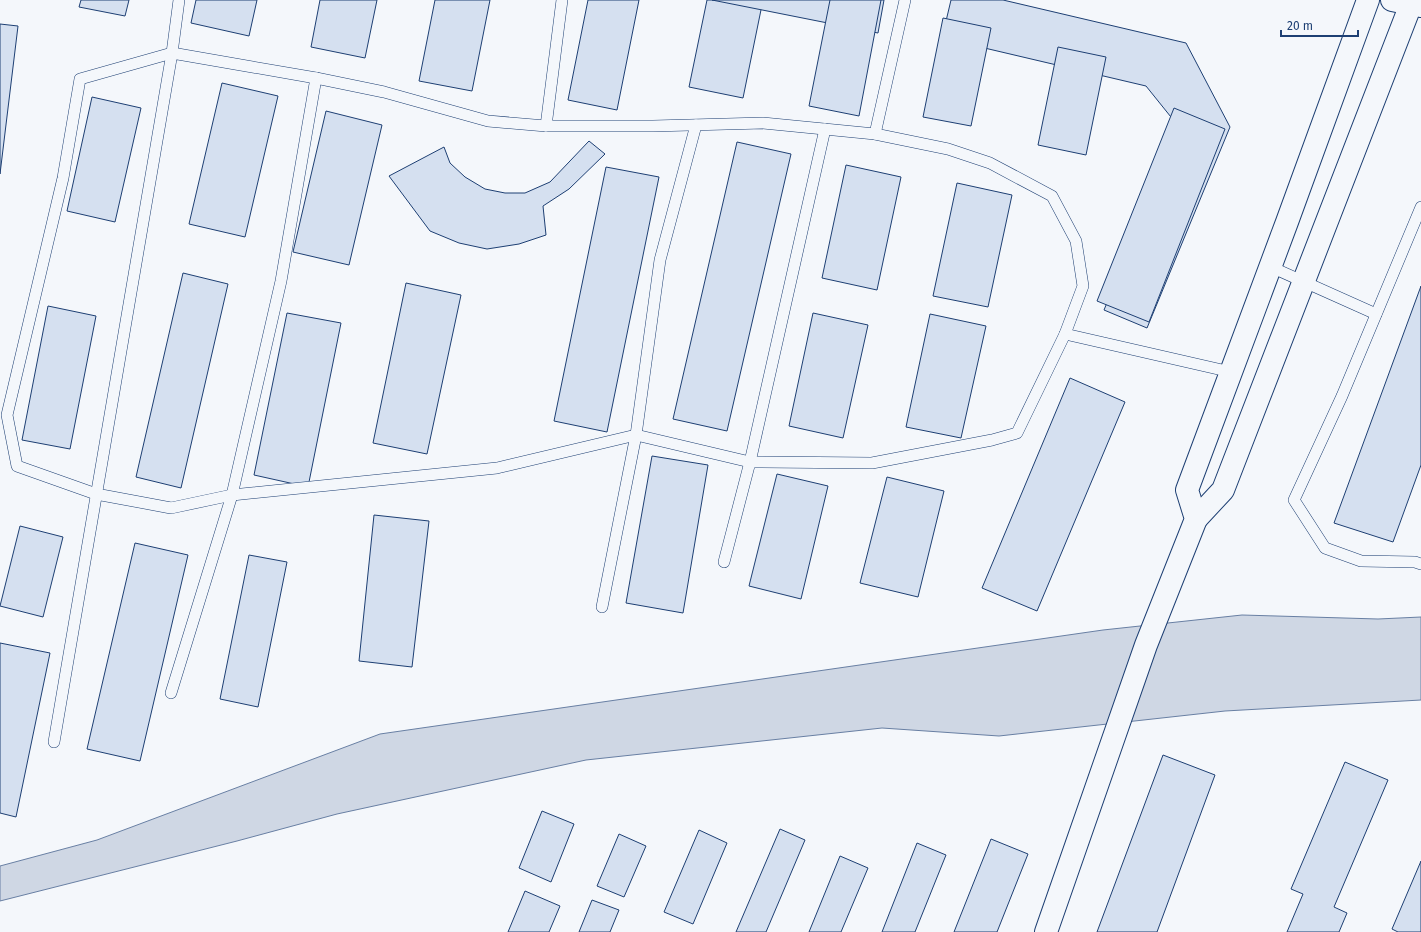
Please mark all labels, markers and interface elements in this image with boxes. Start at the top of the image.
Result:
scale bar [1281,12,1358,38]
text: 20 m [1287,19,1313,33]

